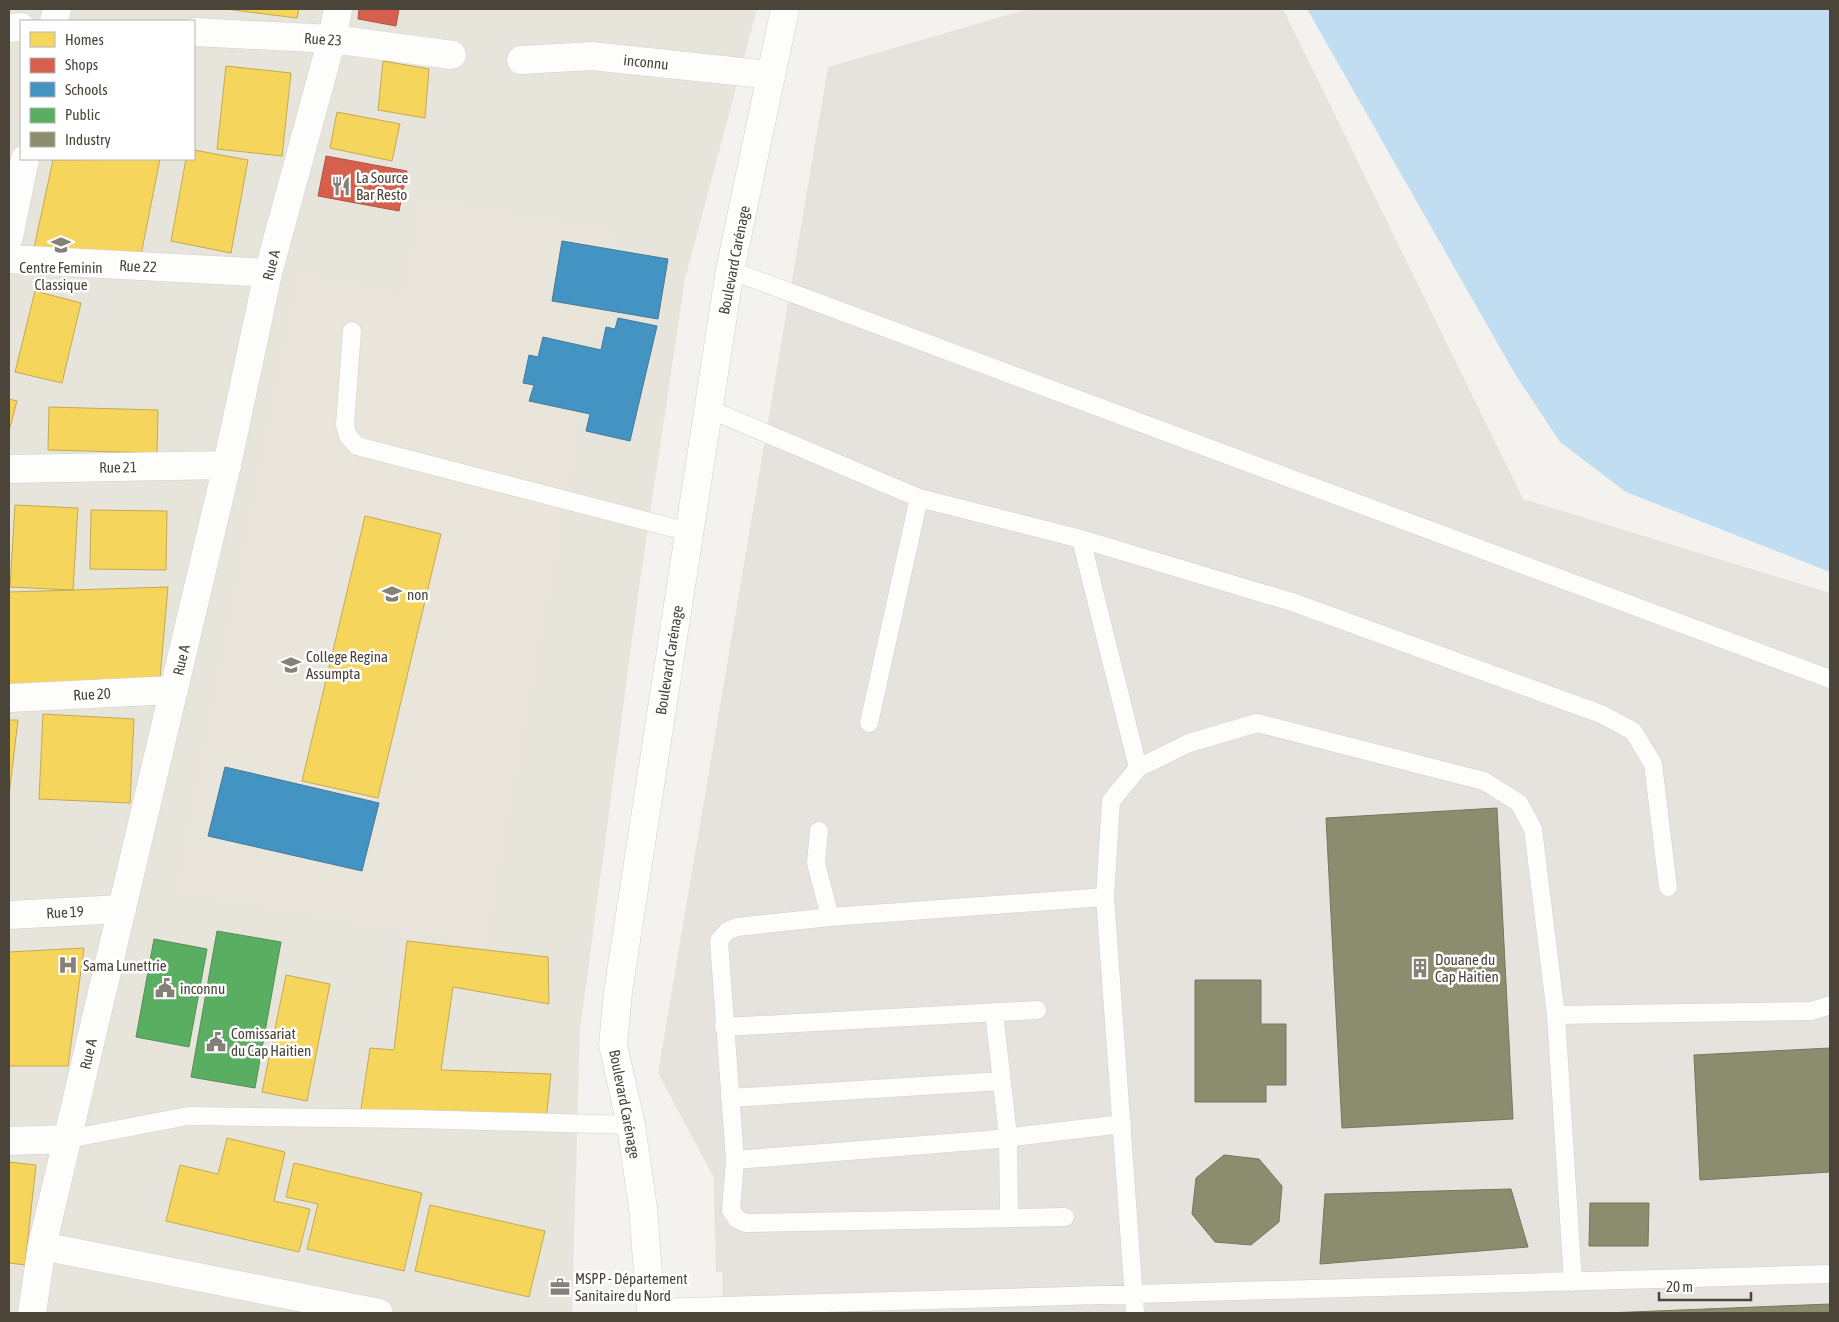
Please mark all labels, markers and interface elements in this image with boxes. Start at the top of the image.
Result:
legend [20,20,195,160]
street label: Rue 23 [304,29,342,49]
text: Homes [65,31,104,48]
street label: inconnu [623,51,669,73]
text: Shops [65,56,98,73]
text: Schools [65,81,108,98]
text: Public [65,106,100,123]
text: Industry [65,131,111,148]
place label: La Source Bar Resto [356,169,408,203]
restaurant icon: La Source Bar Resto [330,175,352,197]
street label: Boulevard Carénage [715,204,753,316]
school or university icon: Centre Feminin Classique [50,234,72,256]
street label: Rue A [259,247,283,282]
street label: Rue 22 [119,257,157,275]
place label: Centre Feminin Classique [19,259,103,293]
street label: Rue 21 [99,458,137,476]
school or university icon: non [381,583,403,605]
place label: non [407,586,429,603]
street label: Boulevard Carénage [652,604,686,716]
street label: Rue A [169,642,193,677]
place label: College Regina Assumpta [306,648,388,682]
school or university icon: College Regina Assumpta [280,654,302,676]
street label: Rue 20 [73,685,111,703]
street label: Rue 19 [46,903,84,921]
place label: Douane du Cap Haitien [1435,951,1499,985]
hospital icon: Sama Lunettrie [57,954,79,976]
place label: Sama Lunettrie [83,957,167,974]
building icon: Douane du Cap Haitien [1409,957,1431,979]
public building icon: inconnu [154,977,176,999]
place label: inconnu [180,980,225,997]
place label: Comissariat du Cap Haitien [231,1025,311,1059]
public building icon: Comissariat du Cap Haitien [205,1031,227,1053]
street label: Rue A [76,1036,100,1071]
street label: Boulevard Carénage [606,1048,644,1160]
place label: MSPP - Département Sanitaire du Nord [575,1270,688,1304]
scale bar [1659,1270,1752,1302]
office icon: MSPP - Département Sanitaire du Nord [549,1276,571,1298]
text: 20 m [1666,1278,1693,1295]

